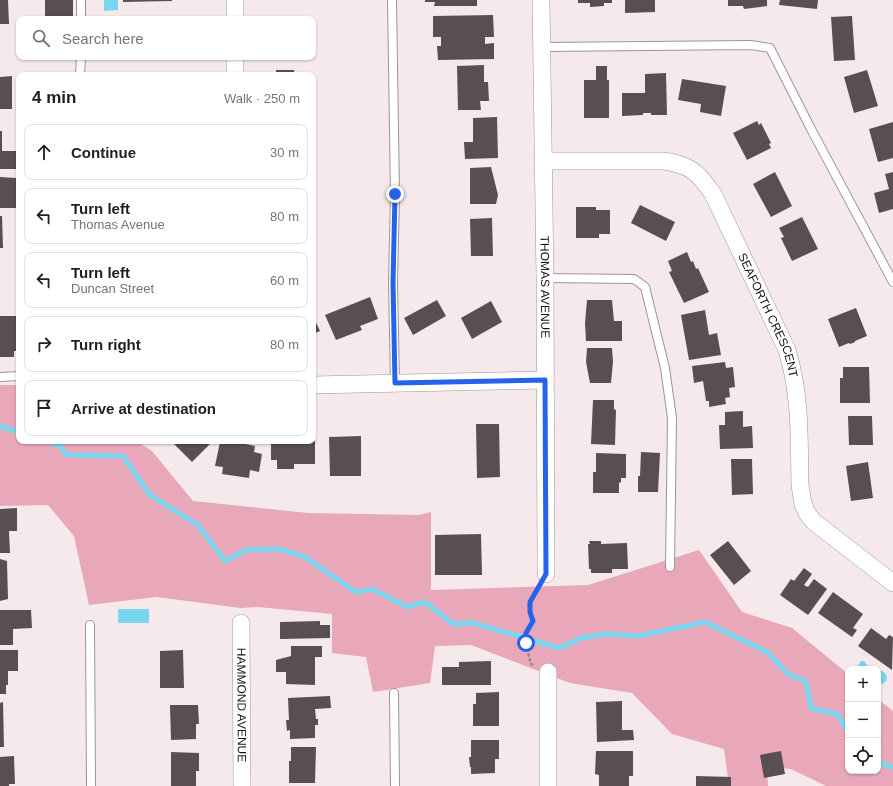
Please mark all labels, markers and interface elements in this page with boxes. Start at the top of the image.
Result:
search box [16,16,316,60]
icon: search [30,27,52,49]
text: Search here [62,30,144,47]
text: 4 min [32,88,76,107]
text: Walk · 250 m [224,91,300,106]
icon: ahead [33,141,55,163]
text: Continue [71,144,136,161]
text: 30 m [270,145,299,160]
route end [386,185,404,203]
text: Turn left [71,200,130,217]
icon: left [33,205,55,227]
text: 80 m [270,209,299,224]
text: Thomas Avenue [71,217,165,232]
street label: THOMAS AVENUE [537,236,552,338]
street label: SEAFORTH CRESCENT [735,251,801,379]
text: Turn left [71,264,130,281]
icon: left [33,269,55,291]
text: 60 m [270,273,299,288]
text: Duncan Street [71,281,154,296]
icon: right [33,333,55,355]
text: Turn right [71,336,141,353]
text: 80 m [270,337,299,352]
icon: arrive [33,397,55,419]
text: Arrive at destination [71,400,216,417]
route start [517,634,535,652]
street label: HAMMOND AVENUE [234,648,249,762]
map controls [845,666,881,774]
button: + [845,666,881,702]
button: − [845,702,881,738]
button: locate [845,738,881,774]

